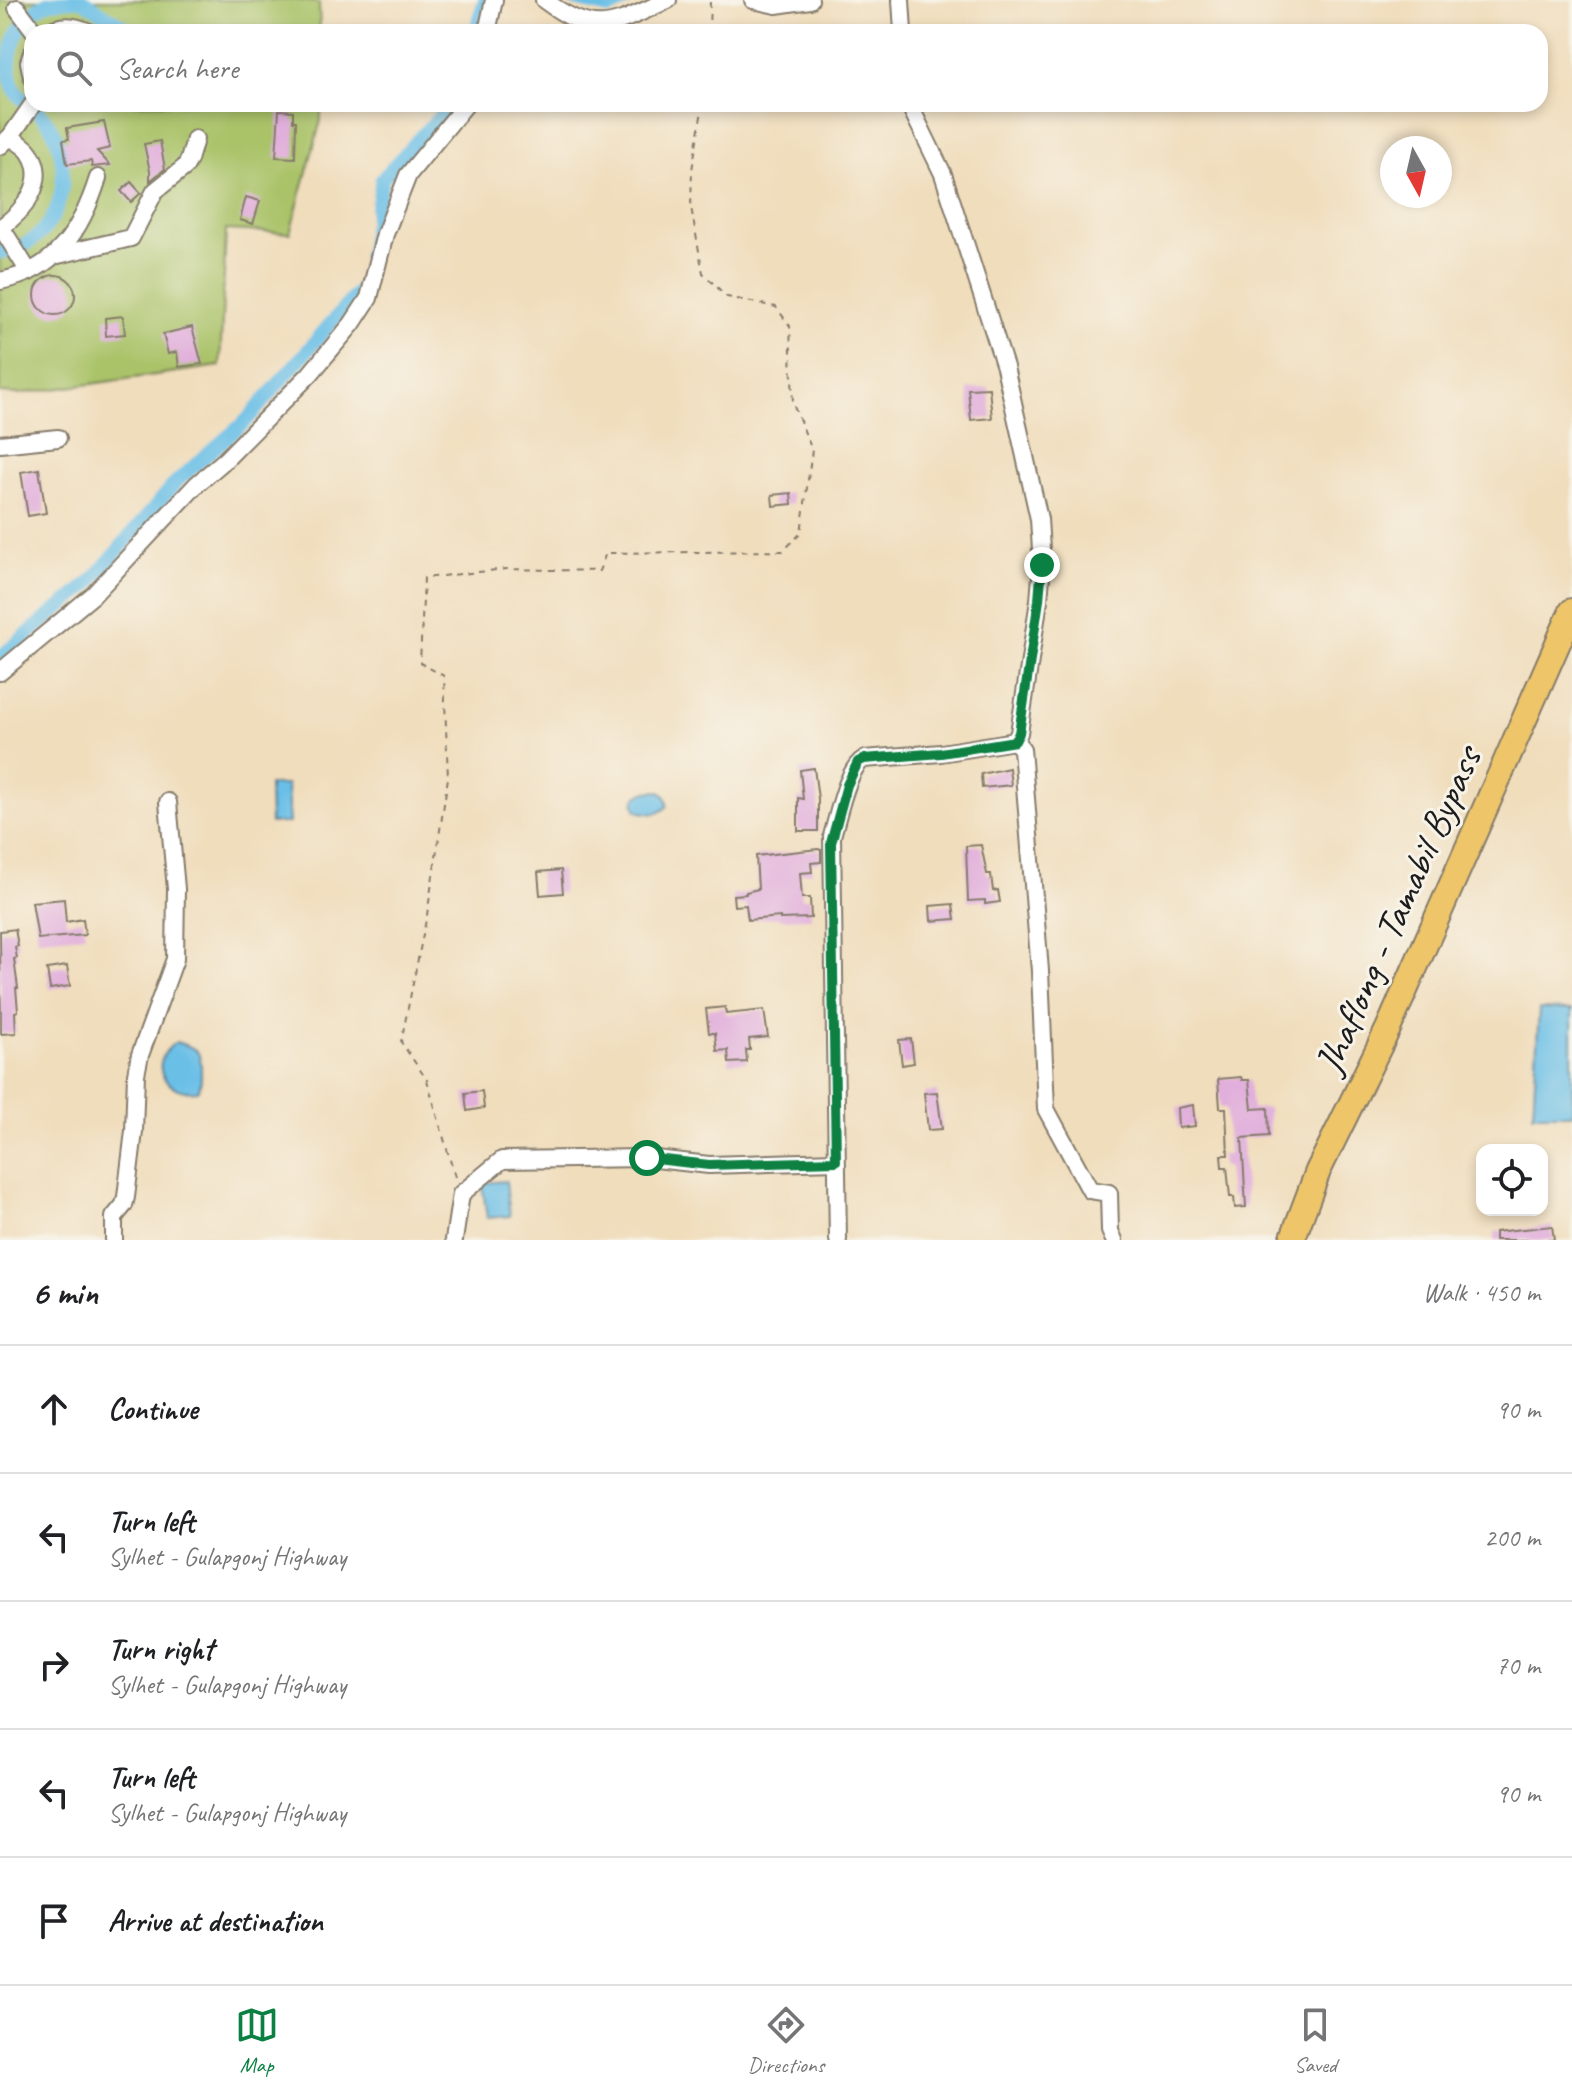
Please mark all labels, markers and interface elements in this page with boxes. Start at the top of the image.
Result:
search box [24,24,1548,112]
icon: search [52,46,96,90]
text: Search here [116,49,238,87]
north arrow [1380,136,1452,208]
route end [1024,547,1060,583]
street label: Jhaflong - Tamabil Bypass [1303,736,1494,1083]
route start [629,1140,665,1176]
map controls [1476,1144,1548,1216]
button: locate [1476,1144,1548,1216]
text: 6 min [32,1271,98,1314]
text: Walk · 450 m [1423,1276,1540,1309]
icon: ahead [32,1387,76,1431]
text: Continue [108,1390,198,1428]
text: 90 m [1496,1393,1540,1426]
text: Turn left [108,1502,195,1540]
icon: left [32,1515,76,1559]
text: 200 m [1484,1521,1540,1554]
text: Sylhet - Gulapgonj Highway [108,1540,346,1573]
text: Turn right [108,1630,213,1668]
icon: right [32,1643,76,1687]
text: 70 m [1496,1649,1540,1682]
text: Sylhet - Gulapgonj Highway [108,1668,346,1701]
text: Turn left [108,1758,195,1796]
icon: left [32,1771,76,1815]
text: 90 m [1496,1777,1540,1810]
text: Sylhet - Gulapgonj Highway [108,1796,346,1829]
icon: arrive [32,1899,76,1943]
text: Arrive at destination [108,1902,323,1940]
tab: Map [235,2003,279,2079]
tab: Directions [748,2003,824,2079]
tab: Saved [1293,2003,1337,2079]

